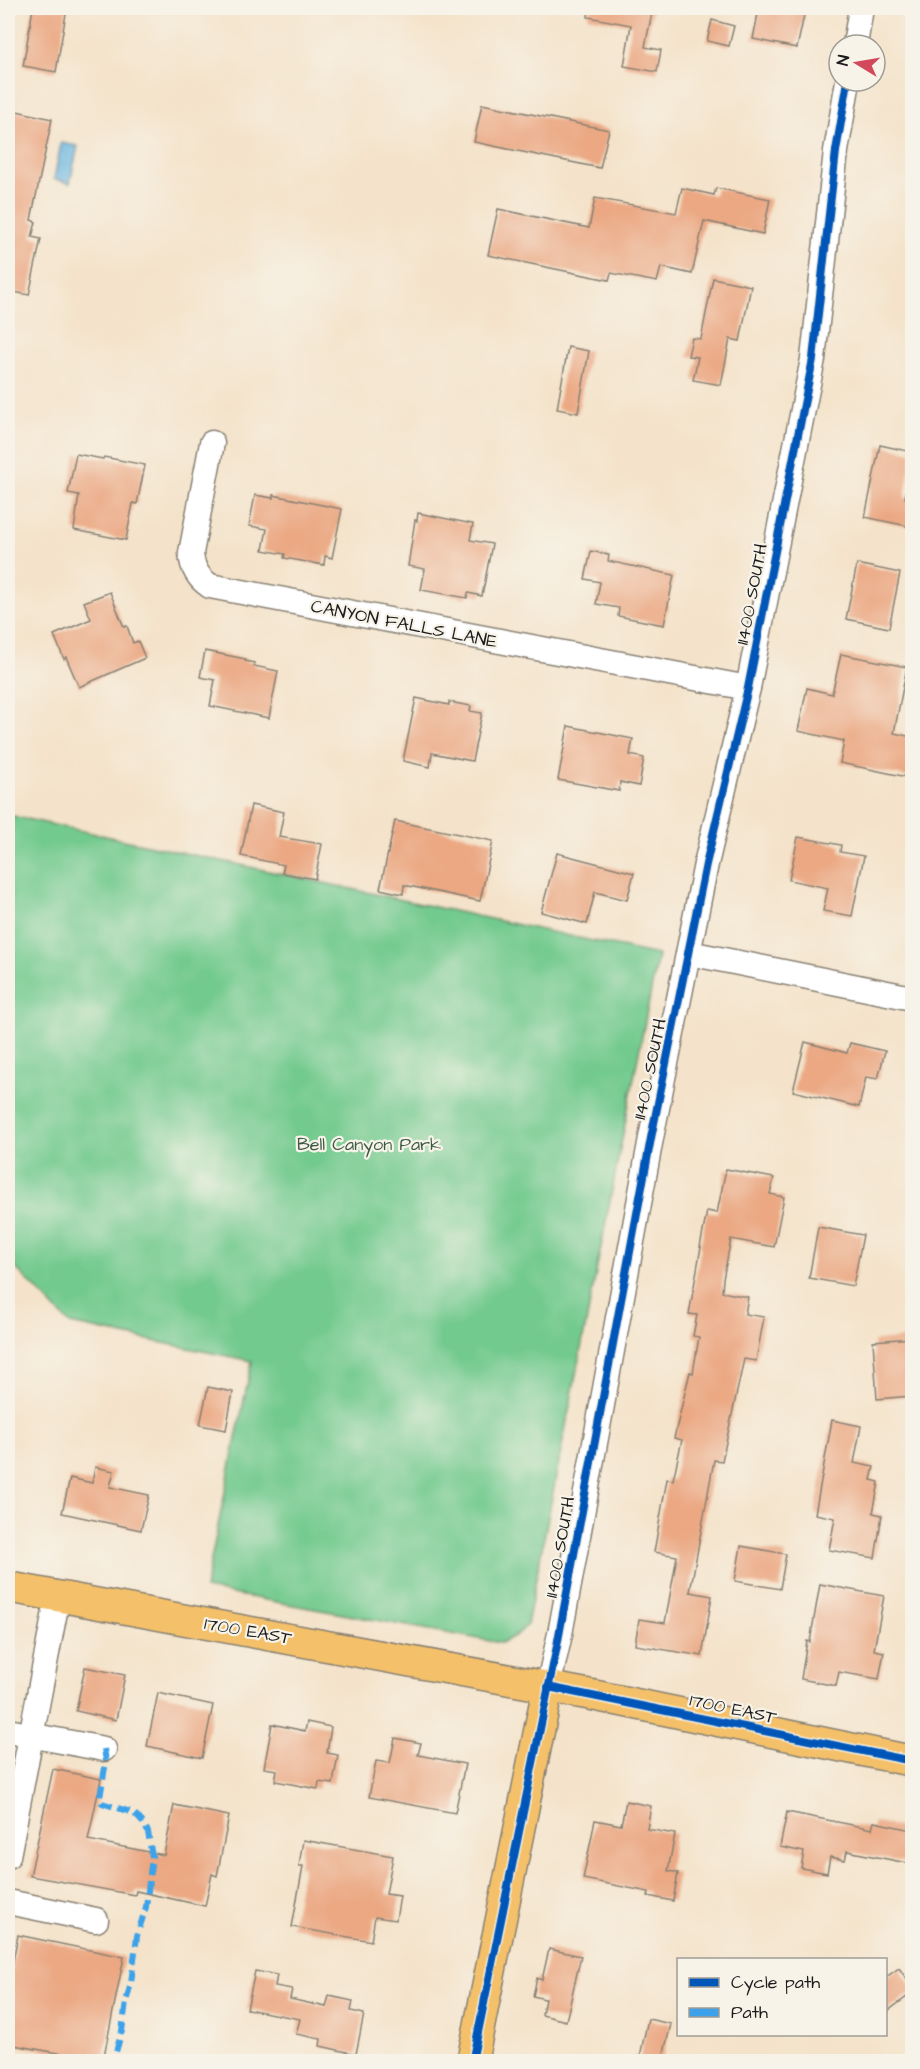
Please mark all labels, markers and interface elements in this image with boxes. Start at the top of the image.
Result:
north arrow [827,33,887,93]
text: N [832,53,855,67]
street label: 11400 SOUTH [730,541,774,647]
street label: CANYON FALLS LANE [309,594,500,654]
street label: 11400 SOUTH [627,1016,673,1122]
park label: Bell Canyon Park [297,1132,441,1158]
street label: 11400 SOUTH [539,1494,581,1600]
street label: 1700 EAST [202,1611,294,1651]
street label: 1700 EAST [687,1688,780,1731]
legend [677,1958,887,2036]
text: Cycle path [731,1970,820,1996]
text: Path [731,2000,768,2025]

